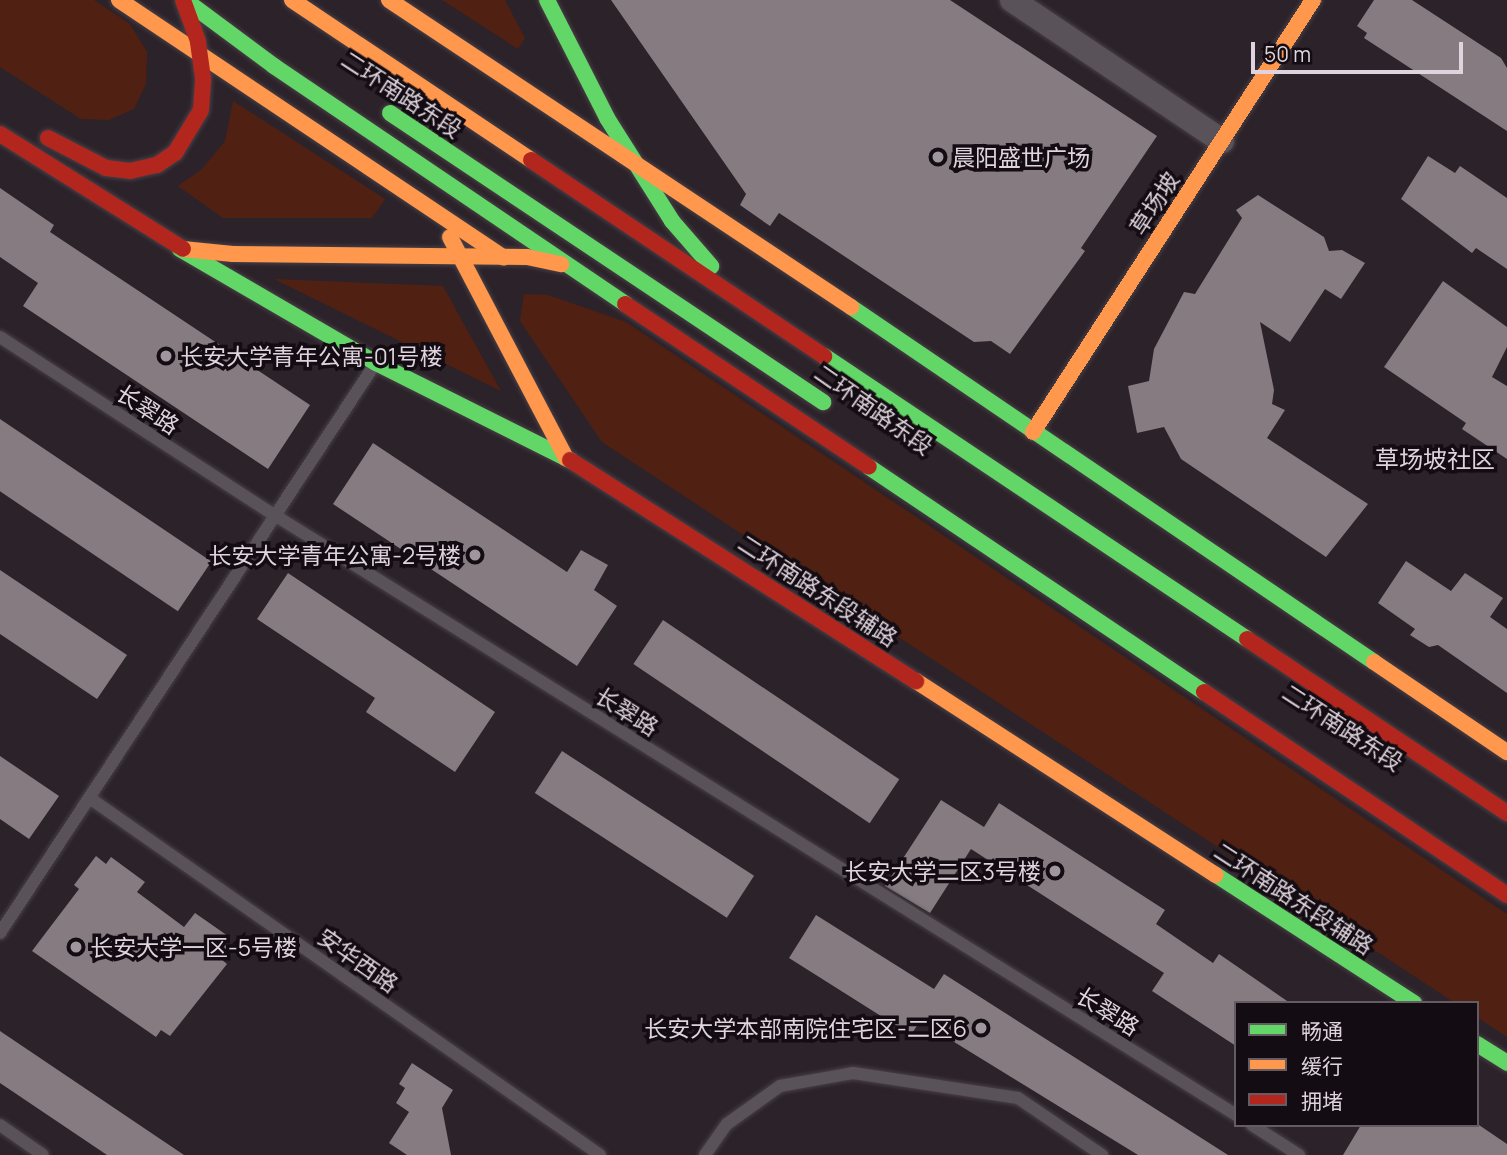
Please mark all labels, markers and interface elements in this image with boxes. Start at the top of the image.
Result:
scale bar [1255,28,1467,72]
text: 50 m [1264,40,1311,68]
street label: 二环南路东段 [337,45,467,143]
place label: 晨阳盛世广场 [952,143,1090,171]
marker: 晨阳盛世广场 [930,149,946,165]
street label: 草场坡 [1124,167,1184,239]
place label: 长安大学青年公寓-01号楼 [180,342,443,370]
marker: 长安大学青年公寓-01号楼 [158,348,174,364]
street label: 二环南路东段 [810,358,938,460]
street label: 长翠路 [112,379,184,439]
district label: 草场坡社区 [1375,445,1495,473]
street label: 二环南路东段辅路 [733,528,903,652]
place label: 长安大学青年公寓-2号楼 [208,541,461,569]
marker: 长安大学青年公寓-2号楼 [467,547,483,563]
street label: 二环南路东段 [1278,678,1408,776]
street label: 长翠路 [590,681,664,741]
street label: 二环南路东段辅路 [1209,836,1379,960]
place label: 长安大学二区3号楼 [844,857,1041,885]
marker: 长安大学二区3号楼 [1047,863,1063,879]
street label: 安华西路 [312,922,404,998]
place label: 长安大学一区-5号楼 [90,933,297,961]
marker: 长安大学一区-5号楼 [68,939,84,955]
street label: 长翠路 [1071,981,1145,1041]
legend [1234,1001,1479,1127]
place label: 长安大学本部南院住宅区-二区6 [644,1014,967,1042]
text: 畅通 [1301,1017,1343,1045]
marker: 长安大学本部南院住宅区-二区6 [973,1020,989,1036]
text: 缓行 [1301,1052,1343,1080]
text: 拥堵 [1301,1087,1343,1115]

